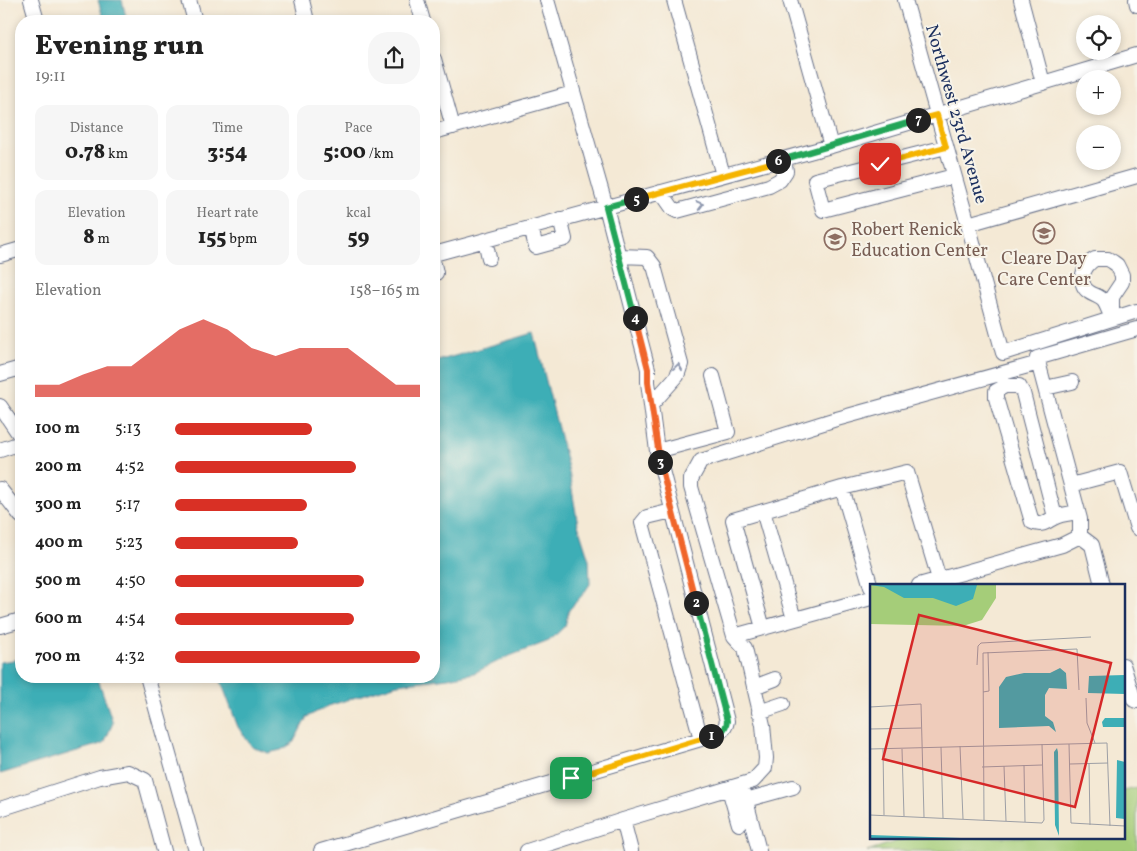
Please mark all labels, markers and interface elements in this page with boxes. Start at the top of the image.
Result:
map controls [1076,15,1121,170]
button: locate [1076,15,1121,60]
street label: Northwest 23rd Avenue [918,22,993,207]
text: Evening run [35,27,204,66]
button: share [368,32,420,84]
text: 19:11 [35,66,66,88]
button: + [1076,70,1121,115]
pin: 7 [906,108,930,132]
text: 7 [915,111,922,130]
text: Distance [70,119,123,138]
text: Time [212,119,243,138]
text: Pace [345,119,373,138]
button: − [1076,125,1121,170]
text: 0.78 [65,138,105,167]
text: 3:54 [208,138,247,167]
text: 5:00 [323,138,366,167]
pin [859,143,901,185]
text: km [105,145,128,164]
text: /km [366,145,394,164]
pin: 6 [766,148,790,174]
icon: check [866,150,894,178]
text: 6 [775,152,782,171]
pin: 5 [624,186,648,212]
text: 5 [633,190,640,209]
one-way arrow [695,200,703,210]
text: Elevation [67,204,126,223]
text: Heart rate [197,204,258,223]
text: kcal [346,204,371,223]
place label: Robert Renick Education Center [851,218,988,264]
school or university icon: Cleare Day Care Center [1032,221,1056,245]
text: 8 [83,223,95,252]
text: 155 [198,223,226,252]
text: 59 [348,223,369,252]
school or university icon: Robert Renick Education Center [823,227,847,251]
text: m [95,230,110,249]
text: bpm [226,230,257,249]
place label: Cleare Day Care Center [997,247,1091,293]
text: Elevation [35,280,102,302]
text: 158–165 m [350,280,420,302]
pin: 4 [622,306,648,330]
text: 4 [631,309,640,328]
one-way arrow [673,363,683,371]
text: 100 m [35,418,80,440]
text: 5:13 [115,418,141,440]
pin: 3 [648,450,672,474]
text: 3 [657,453,664,472]
text: 200 m [35,456,82,478]
text: 4:52 [115,456,145,478]
text: 300 m [35,494,81,516]
text: 5:17 [115,494,140,516]
text: 400 m [35,532,83,554]
text: 5:23 [115,532,143,554]
text: 500 m [35,570,81,592]
text: 4:50 [115,570,145,592]
inset map [870,584,1124,838]
pin: 2 [684,590,708,616]
text: 2 [693,594,700,613]
text: 600 m [35,608,82,630]
text: 4:54 [115,608,146,630]
text: 700 m [35,646,81,668]
text: 4:32 [115,646,145,668]
pin: 1 [698,724,724,748]
text: 1 [709,727,714,746]
pin [550,757,592,799]
icon: arrive [557,764,585,792]

